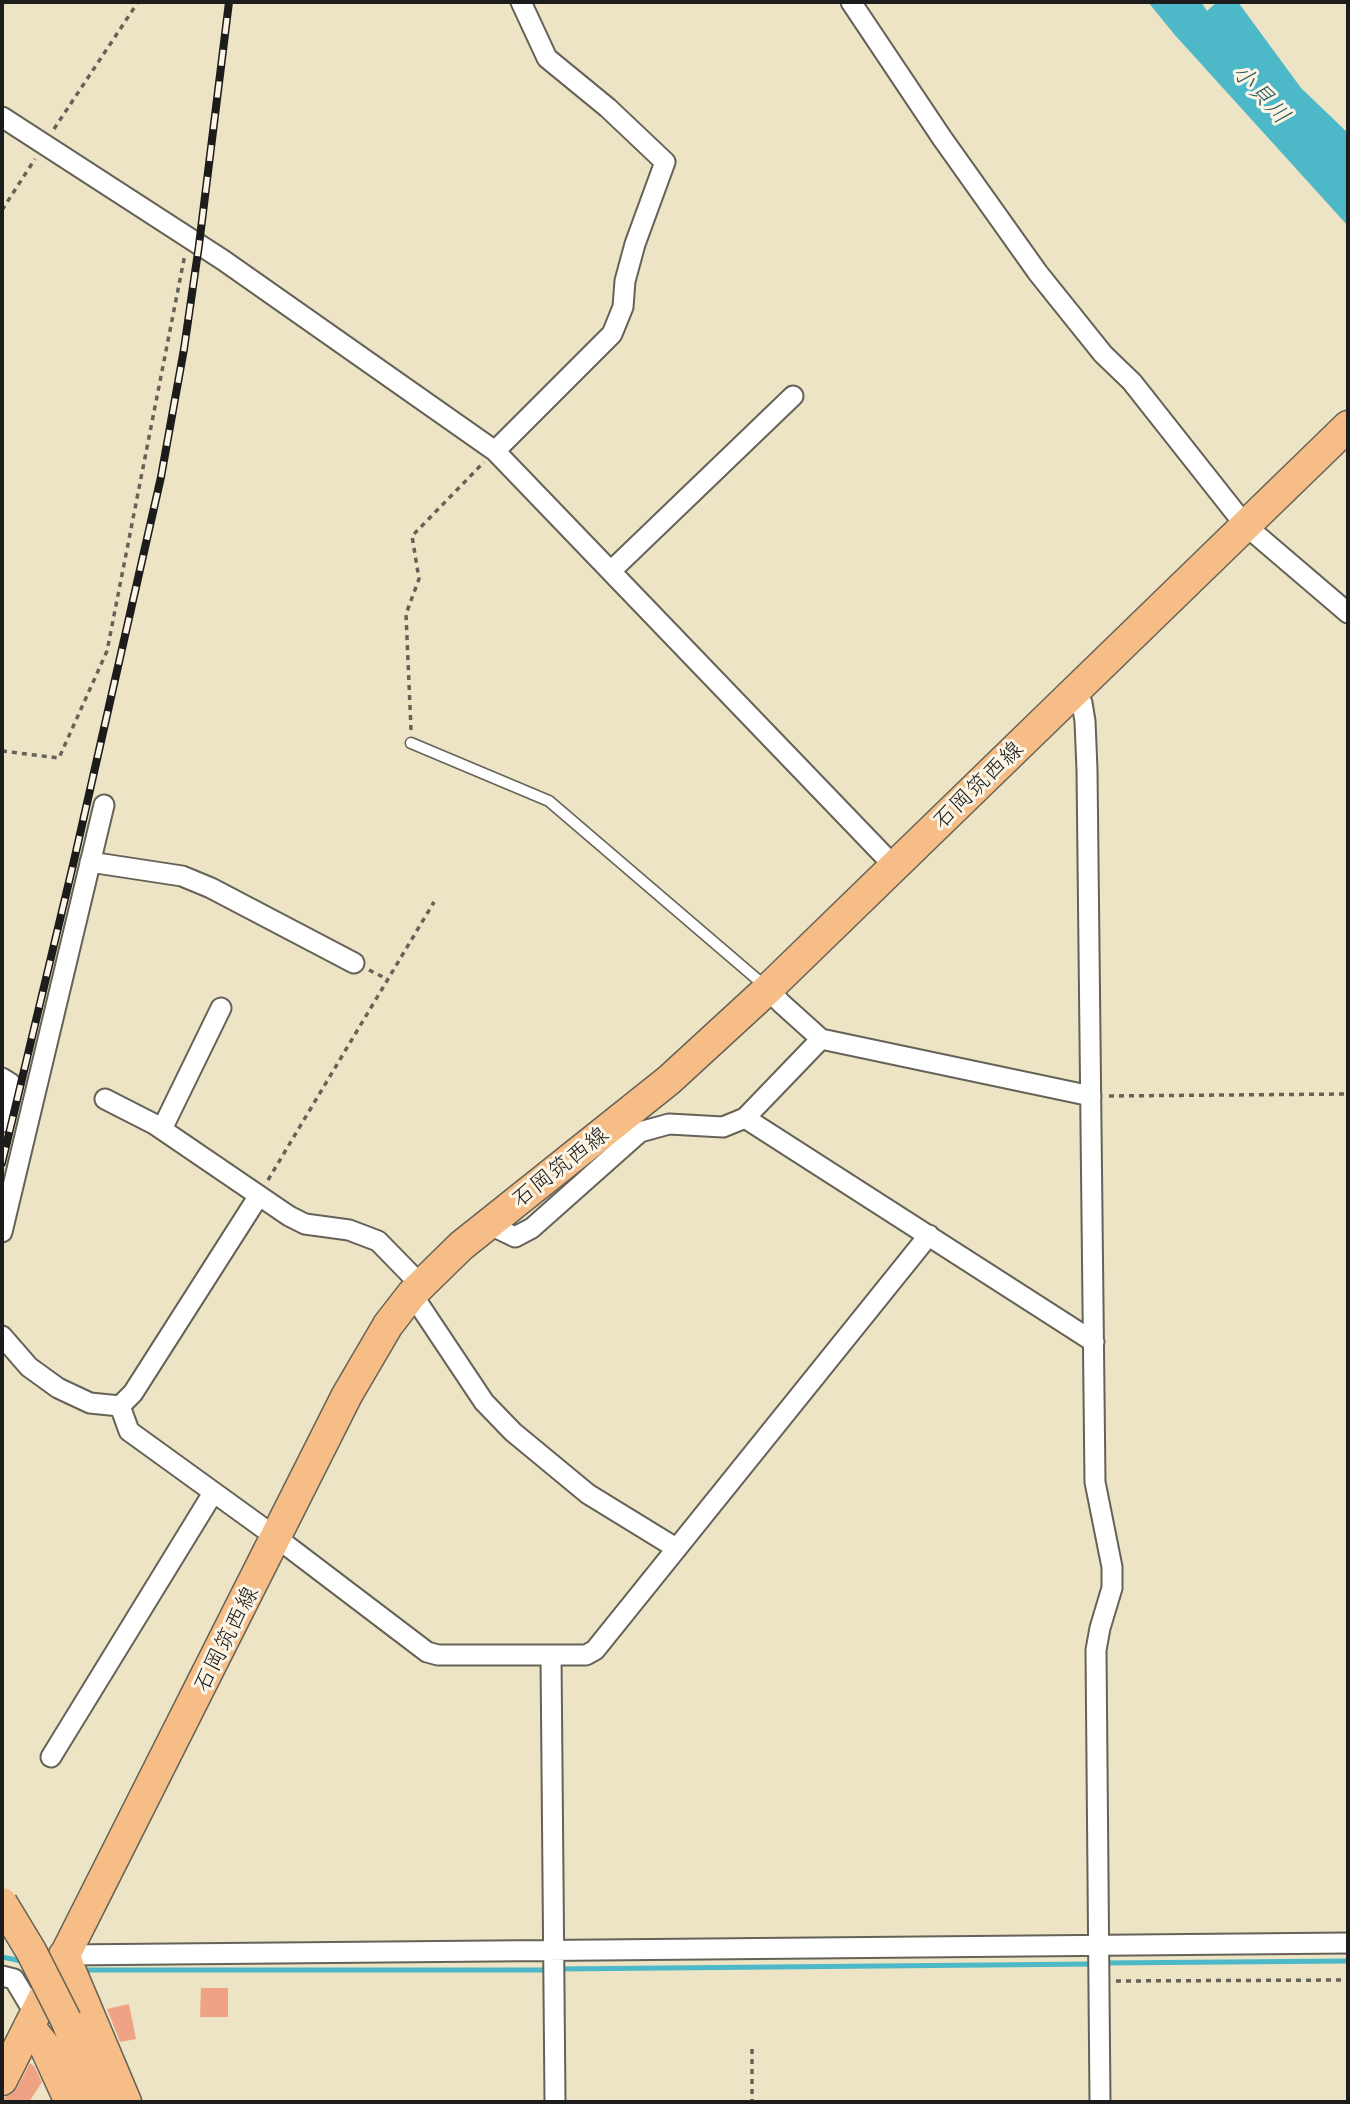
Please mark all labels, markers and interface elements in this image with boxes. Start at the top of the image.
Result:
water label: 小貝川 [1226,58,1296,130]
street label: 石岡筑西線 [927,735,1029,835]
street label: 石岡筑西線 [506,1121,614,1213]
street label: 石岡筑西線 [188,1582,264,1696]

